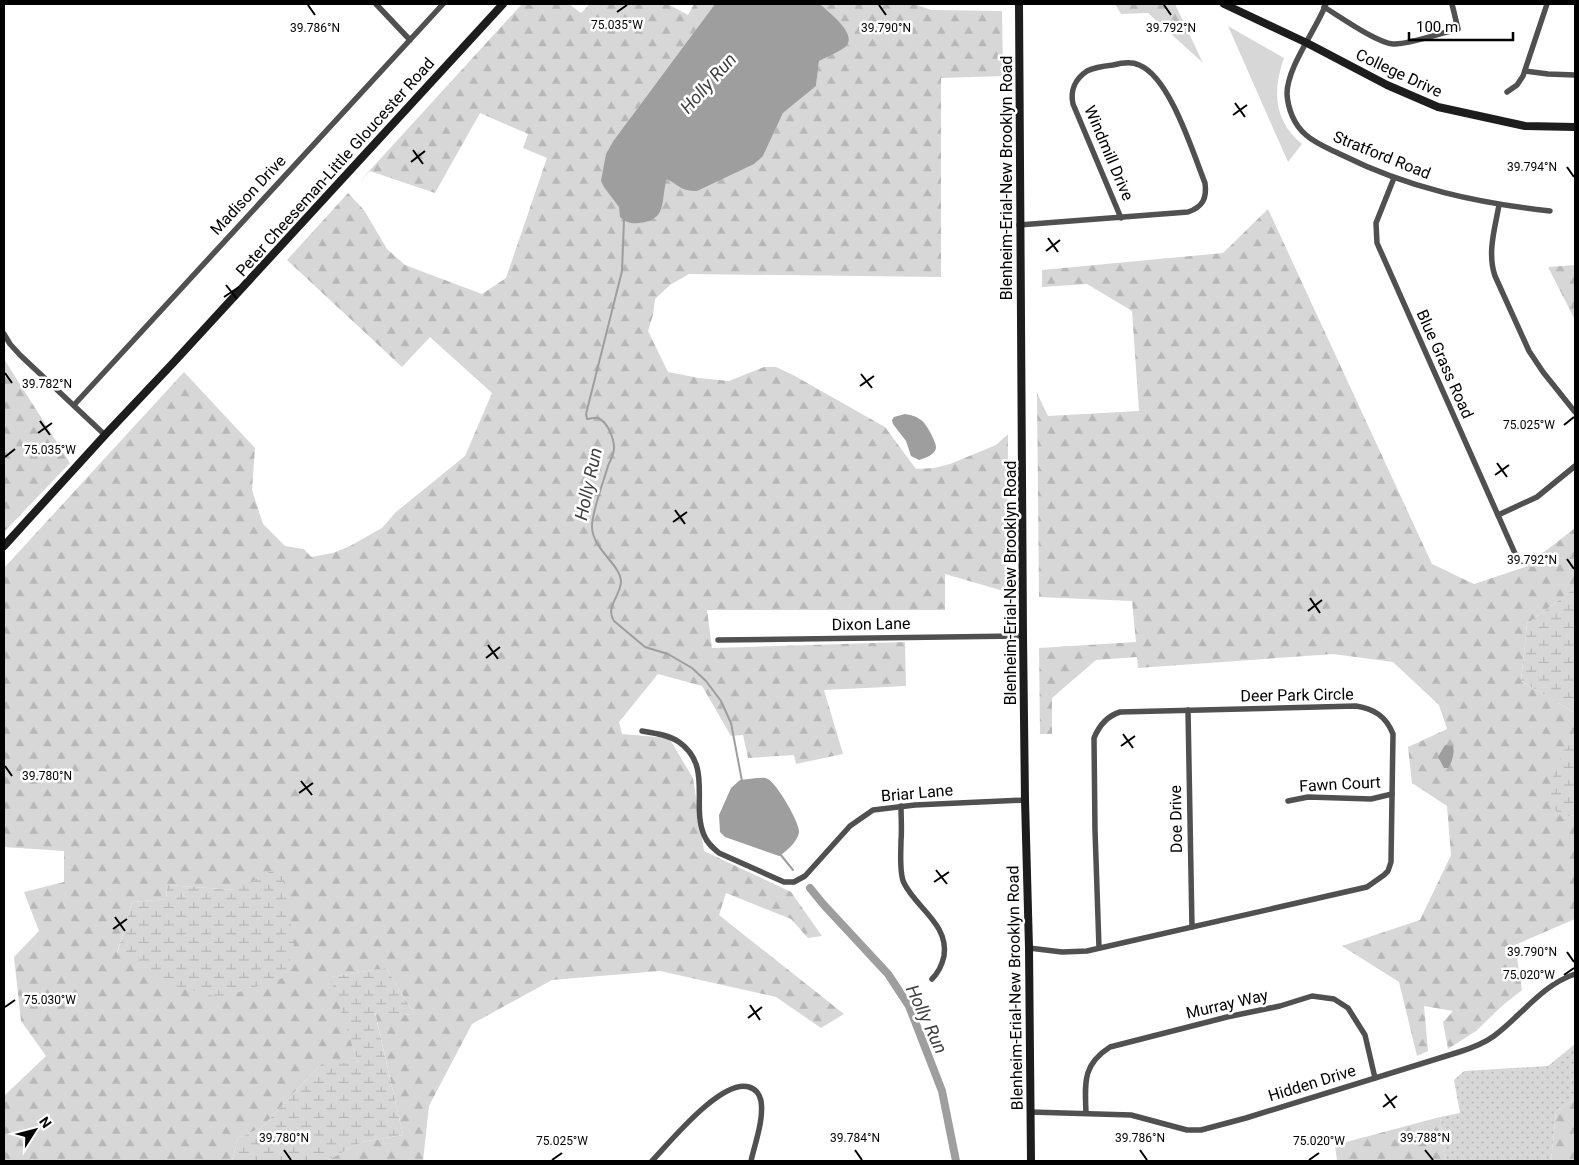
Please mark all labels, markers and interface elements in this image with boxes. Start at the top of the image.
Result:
scale bar [1409,10,1513,42]
text: 75.035°W [591,18,643,32]
text: 100 m [1416,18,1458,36]
text: 39.786°N [290,21,340,35]
text: 39.790°N [861,21,911,35]
text: 39.792°N [1146,21,1196,35]
street label: College Drive [1353,45,1445,101]
water label: Holly Run [676,49,740,117]
street label: Peter Cheeseman-Little Gloucester Road [232,54,438,280]
street label: Blenheim-Erial-New Brooklyn Road [997,56,1016,300]
street label: Windmill Drive [1080,103,1138,203]
street label: Stratford Road [1330,127,1434,183]
street label: Madison Drive [206,151,290,239]
text: 39.794°N [1507,160,1557,174]
street label: Blue Grass Road [1413,307,1477,421]
text: 39.782°N [22,377,72,391]
text: 75.025°W [1503,418,1555,432]
text: 75.035°W [24,443,76,457]
water label: Holly Run [570,446,606,522]
street label: Blenheim-Erial-New Brooklyn Road [1001,461,1020,705]
text: 39.792°N [1507,553,1557,567]
street label: Dixon Lane [831,614,911,634]
street label: Deer Park Circle [1240,685,1354,705]
text: 39.780°N [22,769,72,783]
street label: Fawn Court [1299,772,1381,796]
street label: Briar Lane [880,780,954,806]
street label: Doe Drive [1166,785,1186,853]
street label: Blenheim-Erial-New Brooklyn Road [1003,866,1027,1110]
text: 39.790°N [1507,945,1557,959]
text: 75.020°W [1503,968,1555,982]
water label: Holly Run [902,981,952,1057]
street label: Murray Way [1184,985,1270,1023]
text: 75.030°W [24,993,76,1007]
street label: Hidden Drive [1266,1061,1358,1105]
north arrow [10,1105,60,1155]
text: N [36,1114,55,1131]
text: 39.780°N [259,1131,309,1145]
text: 39.784°N [830,1131,880,1145]
text: 39.786°N [1115,1131,1165,1145]
text: 39.788°N [1400,1131,1450,1145]
text: 75.025°W [536,1134,588,1148]
text: 75.020°W [1293,1134,1345,1148]

